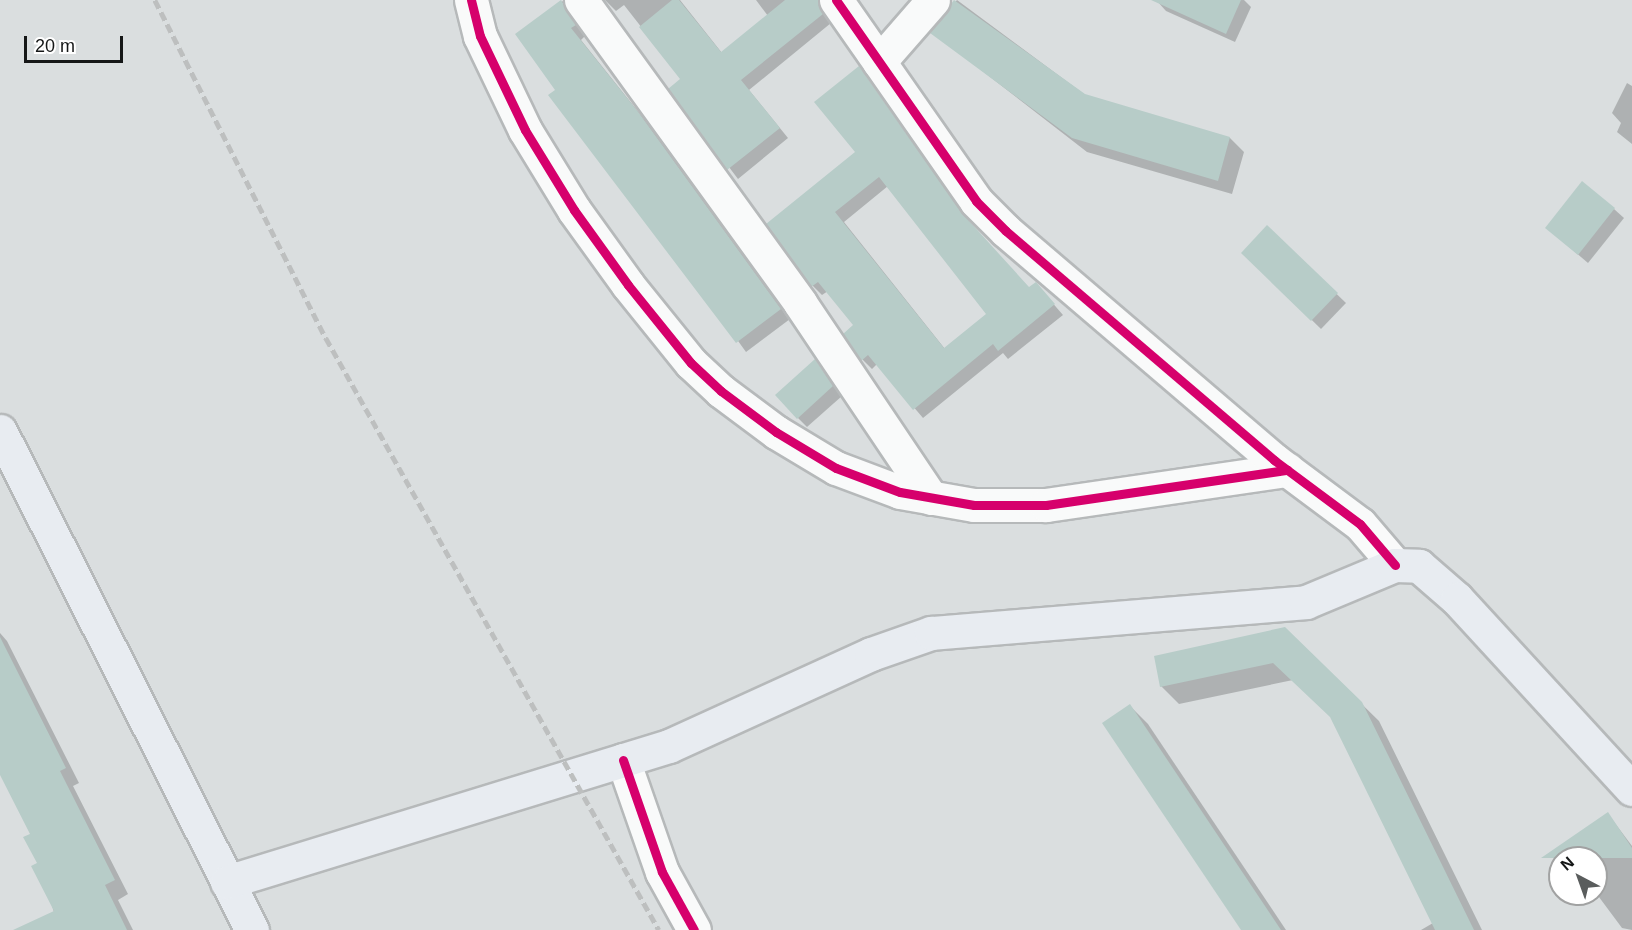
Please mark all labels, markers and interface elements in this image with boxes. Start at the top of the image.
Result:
scale bar [27,24,126,62]
text: 20 m [35,36,75,56]
north arrow [1548,846,1608,906]
text: N [1557,853,1577,874]

